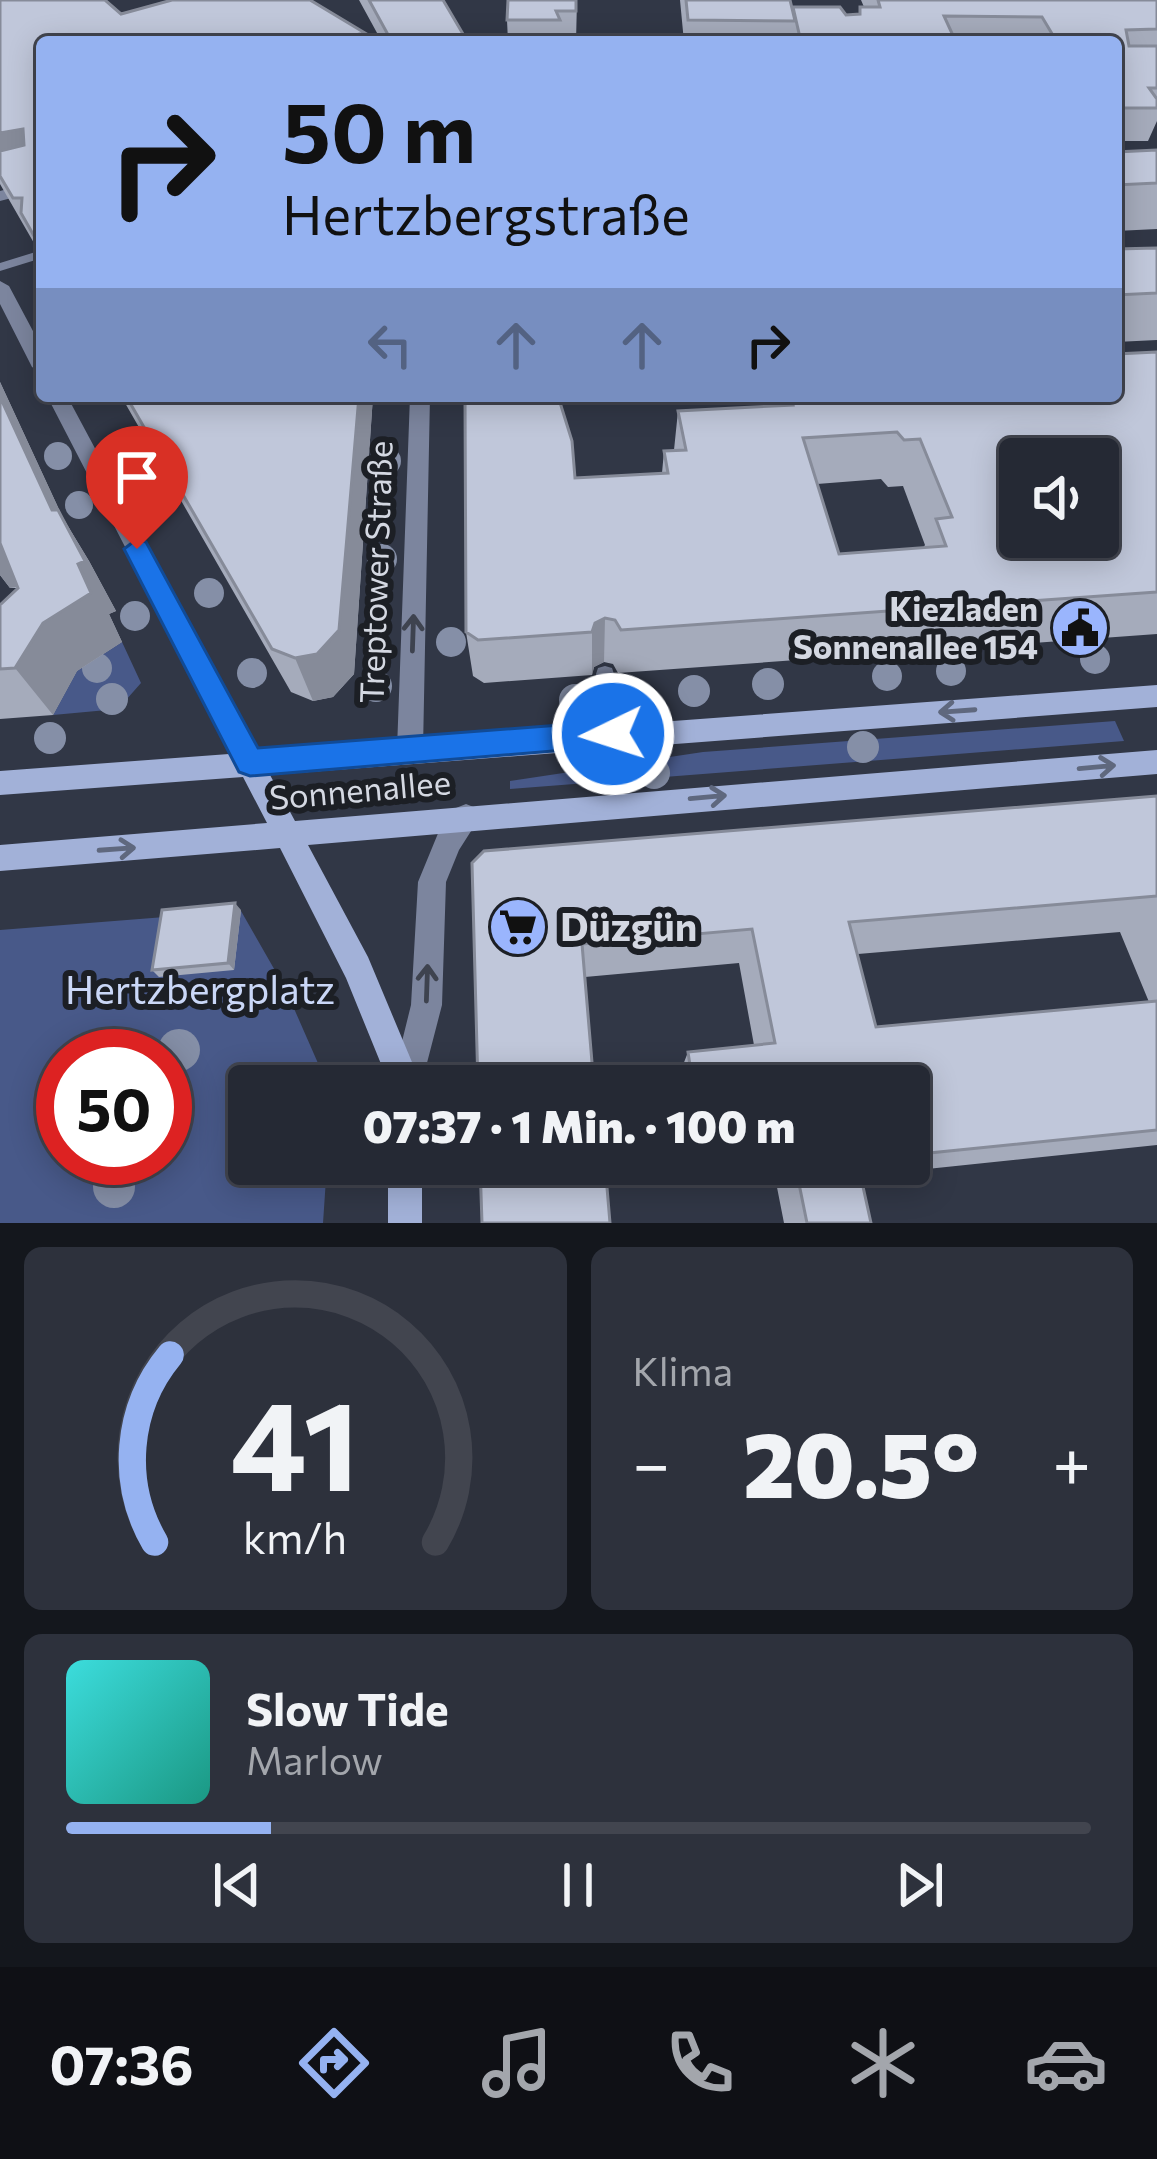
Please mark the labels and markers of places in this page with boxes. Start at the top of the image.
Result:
pin [86,426,188,549]
place label: Kiezladen Sonnenallee 154 [793,587,1038,666]
public building icon: Kiezladen Sonnenallee 154 [1049,597,1111,659]
supermarket icon: Düzgün [487,896,549,958]
place label: Düzgün [560,901,697,949]

